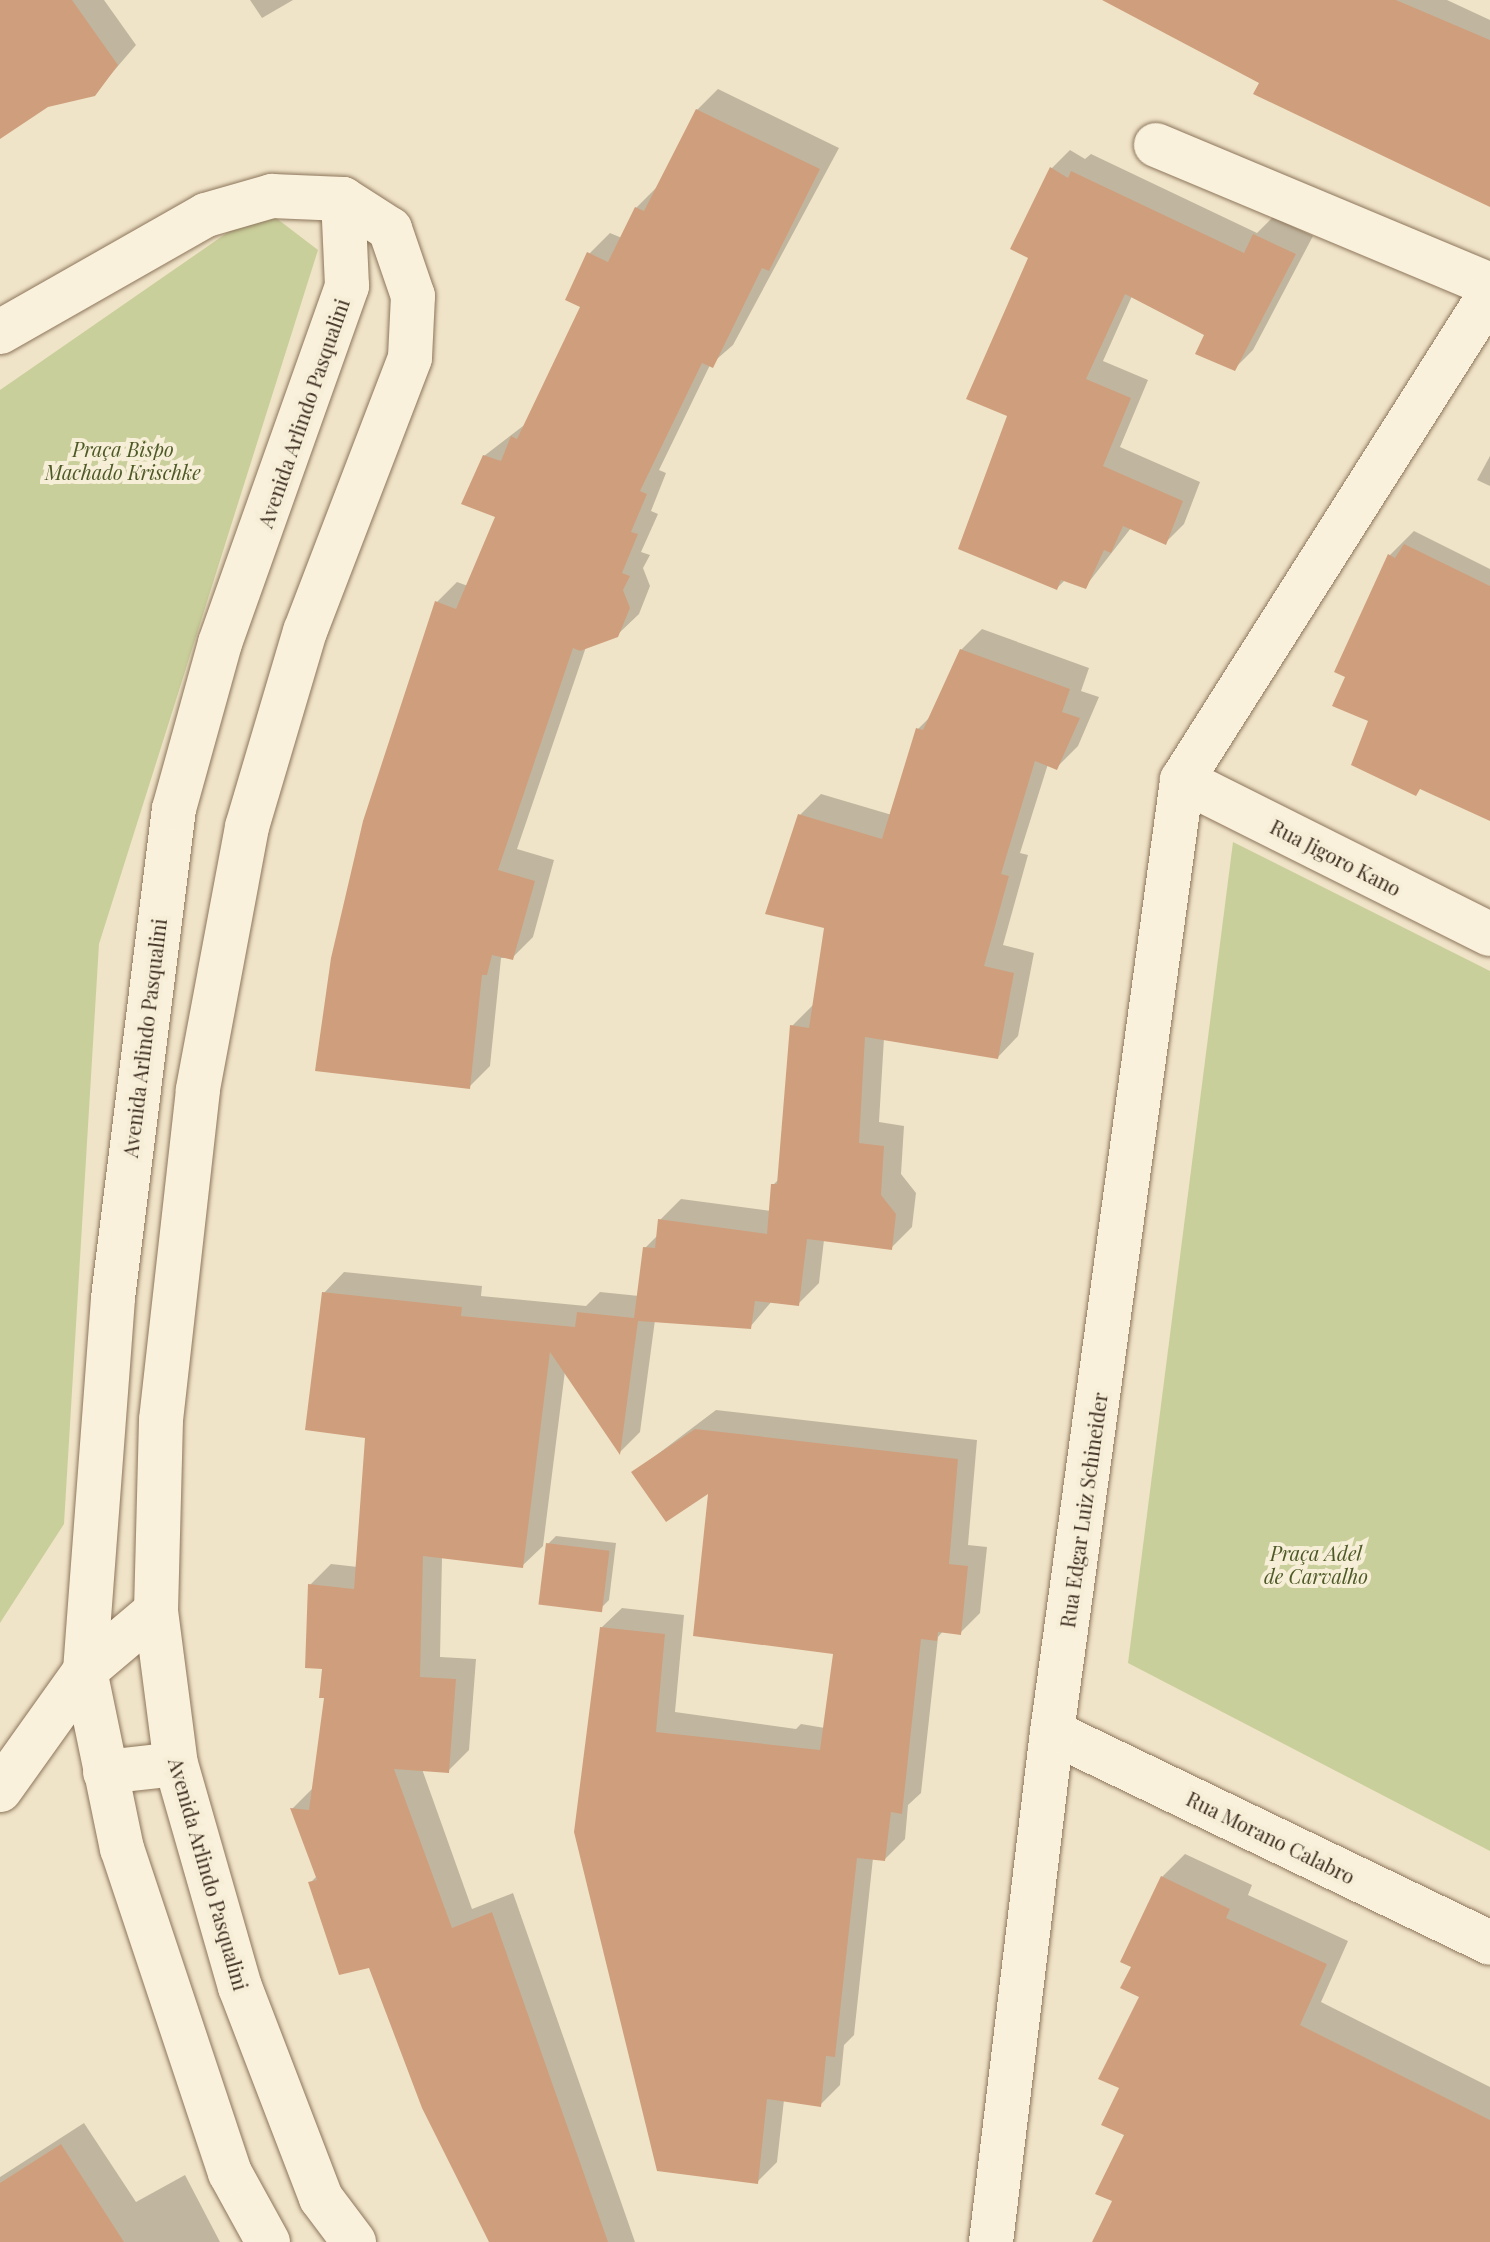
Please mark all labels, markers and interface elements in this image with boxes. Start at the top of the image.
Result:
street label: Avenida Arlindo Pasqualini [252,295,354,531]
park label: Praça Bispo Machado Krischke [45,436,201,483]
street label: Rua Jigoro Kano [1267,814,1405,900]
street label: Avenida Arlindo Pasqualini [117,917,171,1159]
street label: Rua Edgar Luiz Schineider [1055,1391,1111,1629]
park label: Praça Adel de Carvalho [1264,1541,1368,1588]
street label: Avenida Arlindo Pasqualini [164,1755,254,1993]
street label: Rua Morano Calabro [1183,1786,1359,1888]

